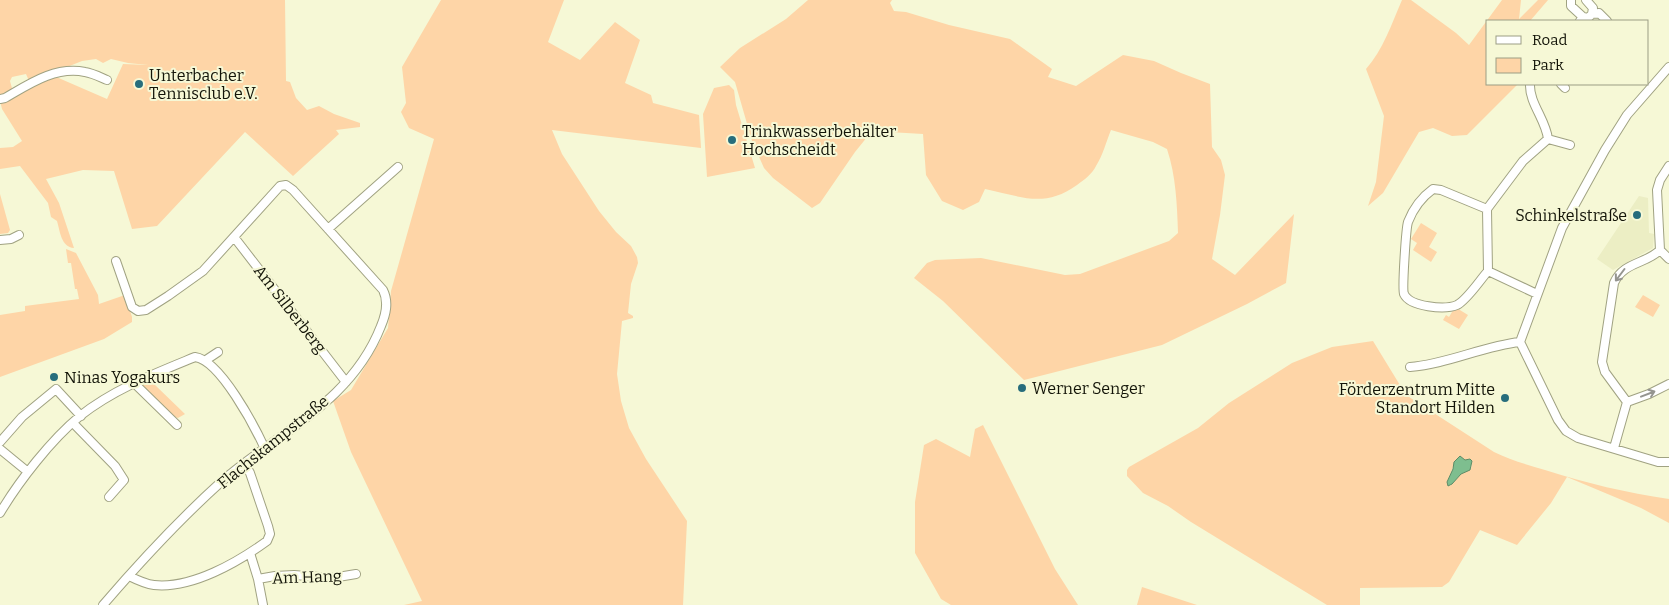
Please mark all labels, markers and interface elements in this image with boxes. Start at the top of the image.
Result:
legend [1486,20,1649,85]
text: Road [1532,31,1567,49]
text: Park [1532,56,1564,74]
place label: Unterbacher Tennisclub e.V. [149,66,258,103]
marker: Unterbacher Tennisclub e.V. [133,78,145,90]
place label: Trinkwasserbehälter Hochscheidt [742,122,896,159]
marker: Trinkwasserbehälter Hochscheidt [726,134,738,146]
place label: Schinkelstraße [1515,206,1627,225]
marker: Schinkelstraße [1631,209,1643,221]
street label: Am Silberberg [250,261,330,357]
one-way arrow [1615,268,1625,282]
place label: Ninas Yogakurs [64,368,180,387]
marker: Ninas Yogakurs [48,371,60,383]
place label: Werner Senger [1032,379,1145,398]
place label: Förderzentrum Mitte Standort Hilden [1339,380,1495,417]
marker: Werner Senger [1016,382,1028,394]
one-way arrow [1640,389,1655,398]
street label: Flachskampstraße [214,391,332,493]
marker: Förderzentrum Mitte Standort Hilden [1499,392,1511,404]
street label: Am Hang [272,566,342,588]

